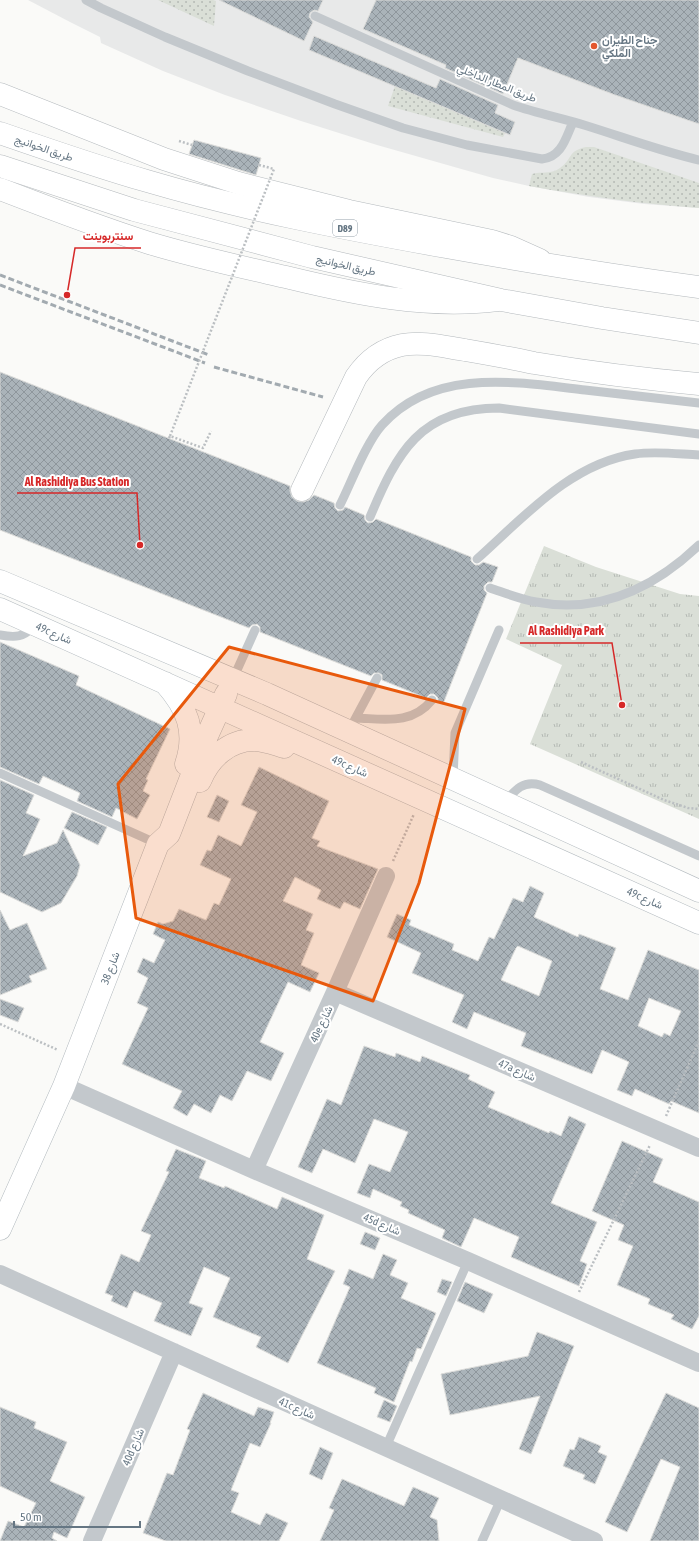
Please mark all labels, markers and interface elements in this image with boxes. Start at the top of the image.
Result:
place label: جناح الطيران الملكي [602,34,658,62]
marker: جناح الطيران الملكي [589,41,599,51]
street label: طريق المطار الداخلي [454,62,538,108]
street label: طريق الخوانيج [13,132,75,165]
road number: D89 [333,220,357,236]
callout: سنتربوينت [75,224,141,248]
text: سنتربوينت [83,229,134,244]
street label: طريق الخوانيج [315,252,377,280]
callout: Al Rashidiya Bus Station [17,469,137,493]
text: Al Rashidiya Bus Station [24,475,130,489]
callout: Al Rashidiya Park [520,619,612,643]
street label: 49c شارع [33,620,74,648]
text: Al Rashidiya Park [527,624,605,638]
street label: 49c شارع [329,753,370,781]
street label: 49c شارع [624,885,665,913]
street label: شارع 38 [98,950,124,987]
street label: 40e شارع [307,1004,337,1045]
street label: 47a شارع [496,1057,538,1085]
street label: 45d شارع [361,1211,403,1239]
street label: 41c شارع [276,1395,317,1423]
street label: 40d شارع [120,1426,148,1468]
scale bar [14,1503,140,1529]
text: 50 m [20,1510,42,1524]

